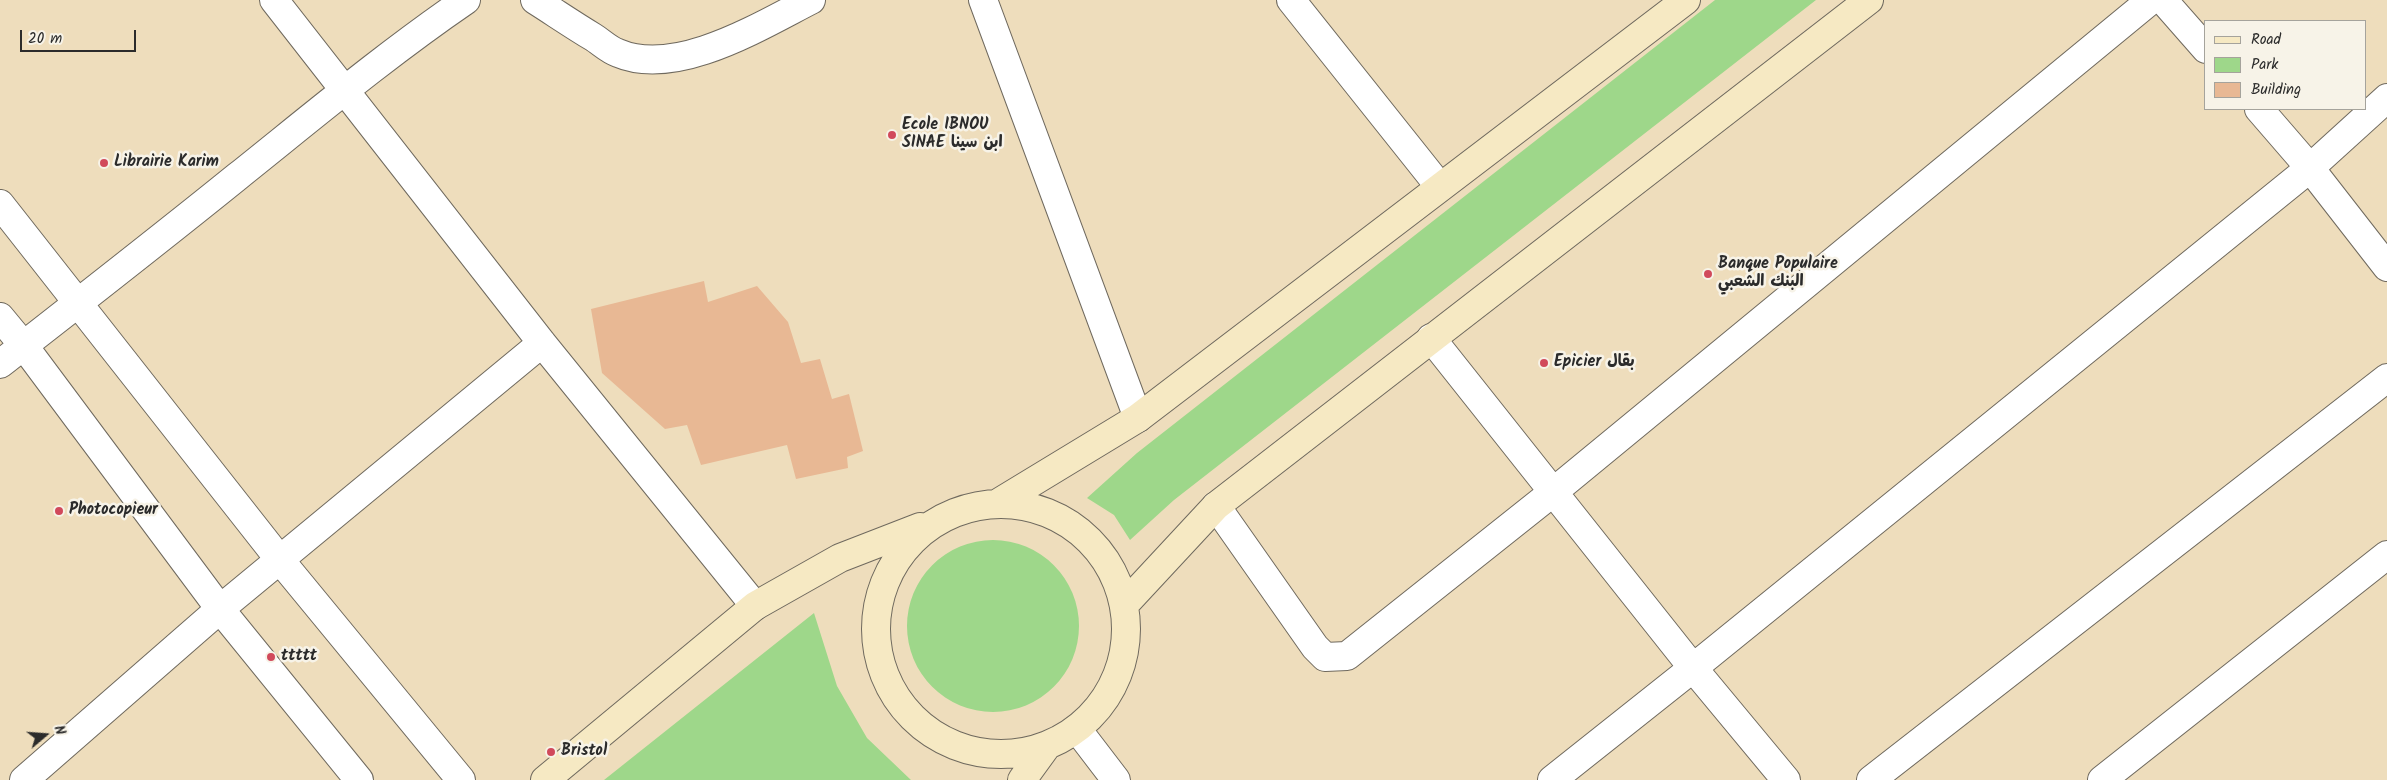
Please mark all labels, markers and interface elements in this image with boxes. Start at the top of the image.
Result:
scale bar [22,20,139,52]
legend [2204,20,2367,110]
text: 20 m [28,27,62,51]
text: Road [2251,28,2281,52]
text: Park [2251,53,2278,77]
text: Building [2251,78,2301,102]
place label: Ecole IBNOU SINAE ابن سينا [902,116,1003,154]
marker: Ecole IBNOU SINAE ابن سينا [886,129,898,141]
place label: Librairie Karim [114,153,219,173]
marker: Librairie Karim [98,157,110,169]
place label: Banque Populaire البنك الشعبي [1718,255,1838,293]
marker: Banque Populaire البنك الشعبي [1702,268,1714,280]
place label: Epicier بقال [1554,353,1635,373]
marker: Epicier بقال [1538,357,1550,369]
place label: Photocopieur [69,501,158,521]
marker: Photocopieur [53,505,65,517]
place label: ttttt [281,647,317,667]
marker: ttttt [265,651,277,663]
north arrow [20,710,70,760]
text: N [47,723,71,738]
place label: Bristol [561,742,607,762]
marker: Bristol [545,746,557,758]

